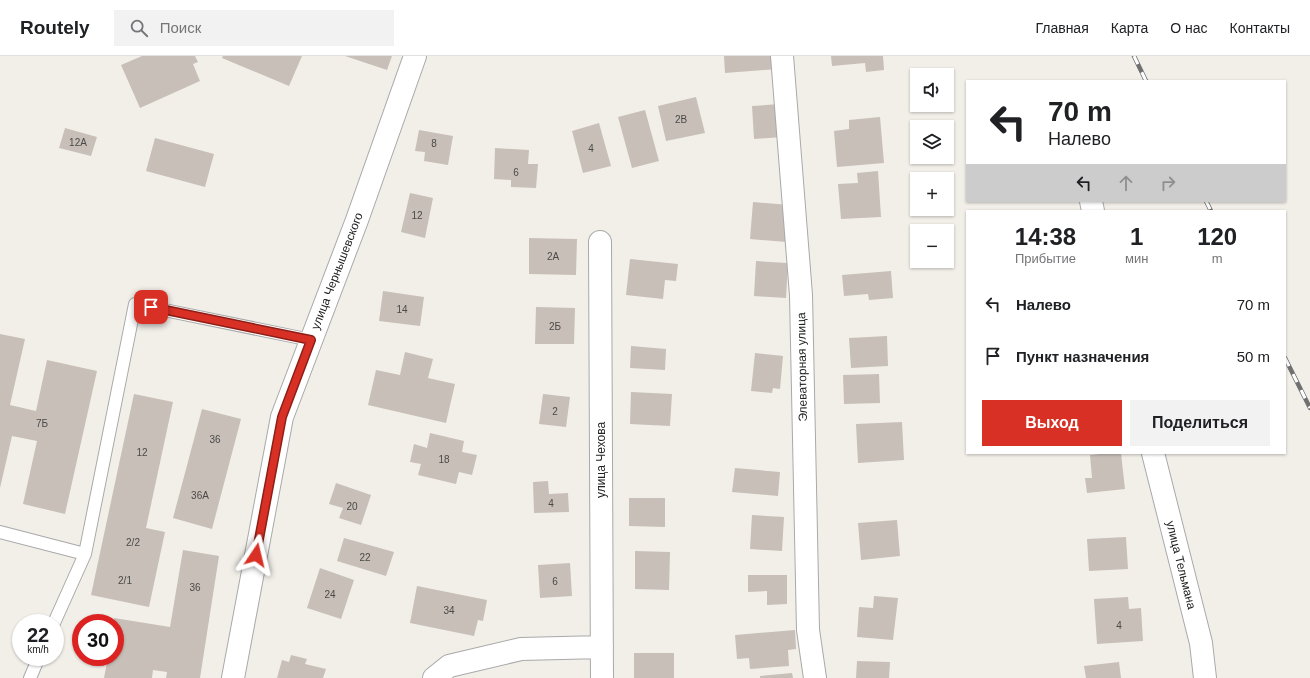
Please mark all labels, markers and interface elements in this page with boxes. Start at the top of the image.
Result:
search box [114,10,394,46]
text: Routely [20,17,90,38]
icon: search [128,17,150,39]
text: Поиск [160,19,201,36]
text: Главная [1035,20,1089,36]
text: Карта [1111,20,1148,36]
text: О нас [1170,20,1208,36]
text: Контакты [1230,20,1290,36]
map controls [910,68,954,268]
button: sound [910,68,954,112]
icon: left [982,96,1034,148]
text: 70 m [1048,96,1112,127]
house number: 2В [675,114,687,125]
button: layers [910,120,954,164]
text: Налево [1048,129,1111,149]
house number: 12А [69,137,87,148]
house number: 8 [431,138,437,149]
house number: 4 [588,143,594,154]
house number: 6 [513,167,519,178]
button: + [910,172,954,216]
icon: left [1073,172,1095,194]
icon: ahead [1115,172,1137,194]
icon: right [1157,172,1179,194]
street label: улица Чернышевского [308,210,366,332]
house number: 12 [411,210,423,221]
text: 14:38 [1015,223,1076,250]
text: 1 [1130,223,1143,250]
text: 120 [1197,223,1237,250]
button: − [910,224,954,268]
house number: 2А [547,251,559,262]
text: Прибытие [1015,251,1076,266]
text: мин [1125,251,1148,266]
text: m [1212,251,1223,266]
pin [134,290,168,324]
icon: left [982,293,1004,315]
icon: arrive [140,296,162,318]
text: Налево [1016,296,1071,313]
text: 70 m [1237,296,1270,313]
house number: 14 [396,304,408,315]
street label: Элеваторная улица [794,312,810,422]
house number: 2Б [549,321,561,332]
icon: arrive [982,345,1004,367]
text: Пункт назначения [1016,348,1149,365]
text: 50 m [1237,348,1270,365]
button: Выход [982,400,1122,446]
button: Поделиться [1130,400,1270,446]
house number: 2 [552,406,558,417]
house number: 7Б [36,418,48,429]
street label: улица Чехова [594,422,608,498]
house number: 36 [209,434,221,445]
house number: 12 [136,447,148,458]
house number: 18 [438,454,450,465]
house number: 36А [191,490,209,501]
house number: 4 [548,498,554,509]
house number: 20 [346,501,358,512]
street label: улица Тельмана [1163,519,1199,611]
position arrow [235,534,277,576]
house number: 2/2 [126,537,140,548]
house number: 22 [359,552,371,563]
house number: 2/1 [118,575,132,586]
house number: 6 [552,576,558,587]
house number: 36 [189,582,201,593]
house number: 24 [324,589,336,600]
house number: 34 [443,605,455,616]
speed limit sign: 30 [72,614,124,666]
house number: 4 [1116,620,1122,631]
text: 22 [27,624,49,646]
text: km/h [27,644,49,655]

